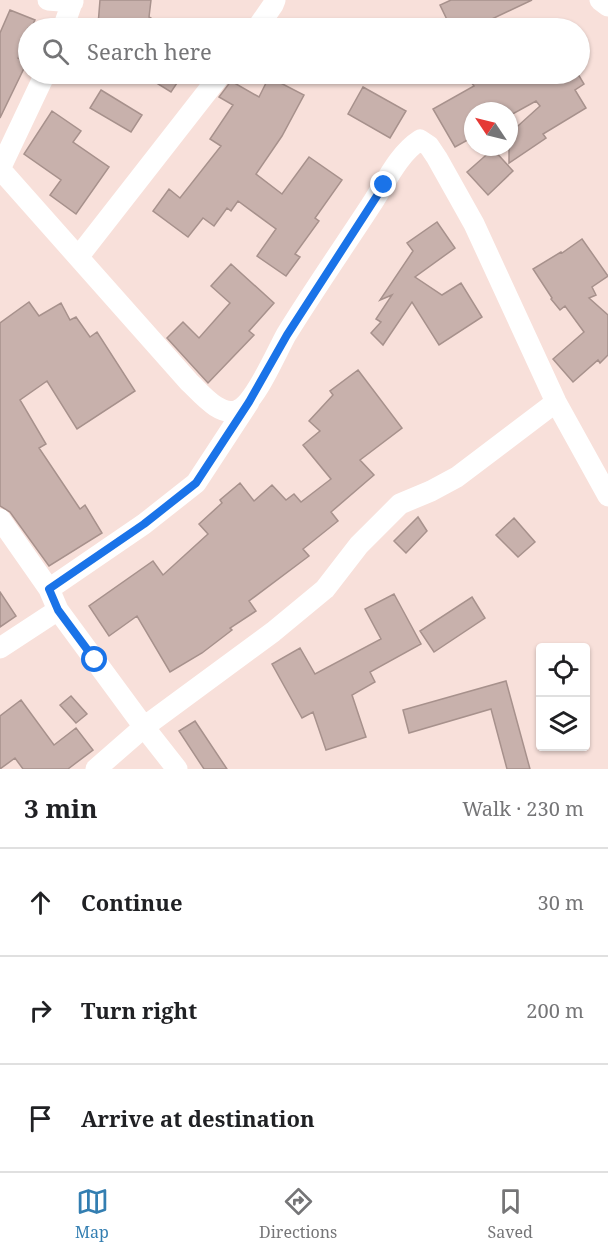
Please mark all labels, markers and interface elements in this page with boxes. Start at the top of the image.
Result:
search box [18,18,590,84]
icon: search [39,35,72,68]
text: Search here [87,36,212,66]
north arrow [464,102,518,156]
route end [370,171,396,197]
map controls [536,643,590,751]
button: locate [536,643,590,697]
route start [81,646,107,672]
button: layers [536,697,590,751]
text: 3 min [24,790,98,826]
text: Walk · 230 m [462,795,584,822]
icon: ahead [24,886,57,919]
text: Continue [81,887,183,917]
text: 30 m [538,889,584,916]
icon: right [24,994,57,1027]
text: Turn right [81,995,197,1025]
text: 200 m [526,997,584,1024]
icon: arrive [24,1102,57,1135]
text: Arrive at destination [81,1103,315,1133]
tab: Map [75,1185,109,1243]
tab: Directions [259,1185,337,1243]
tab: Saved [488,1185,533,1243]

